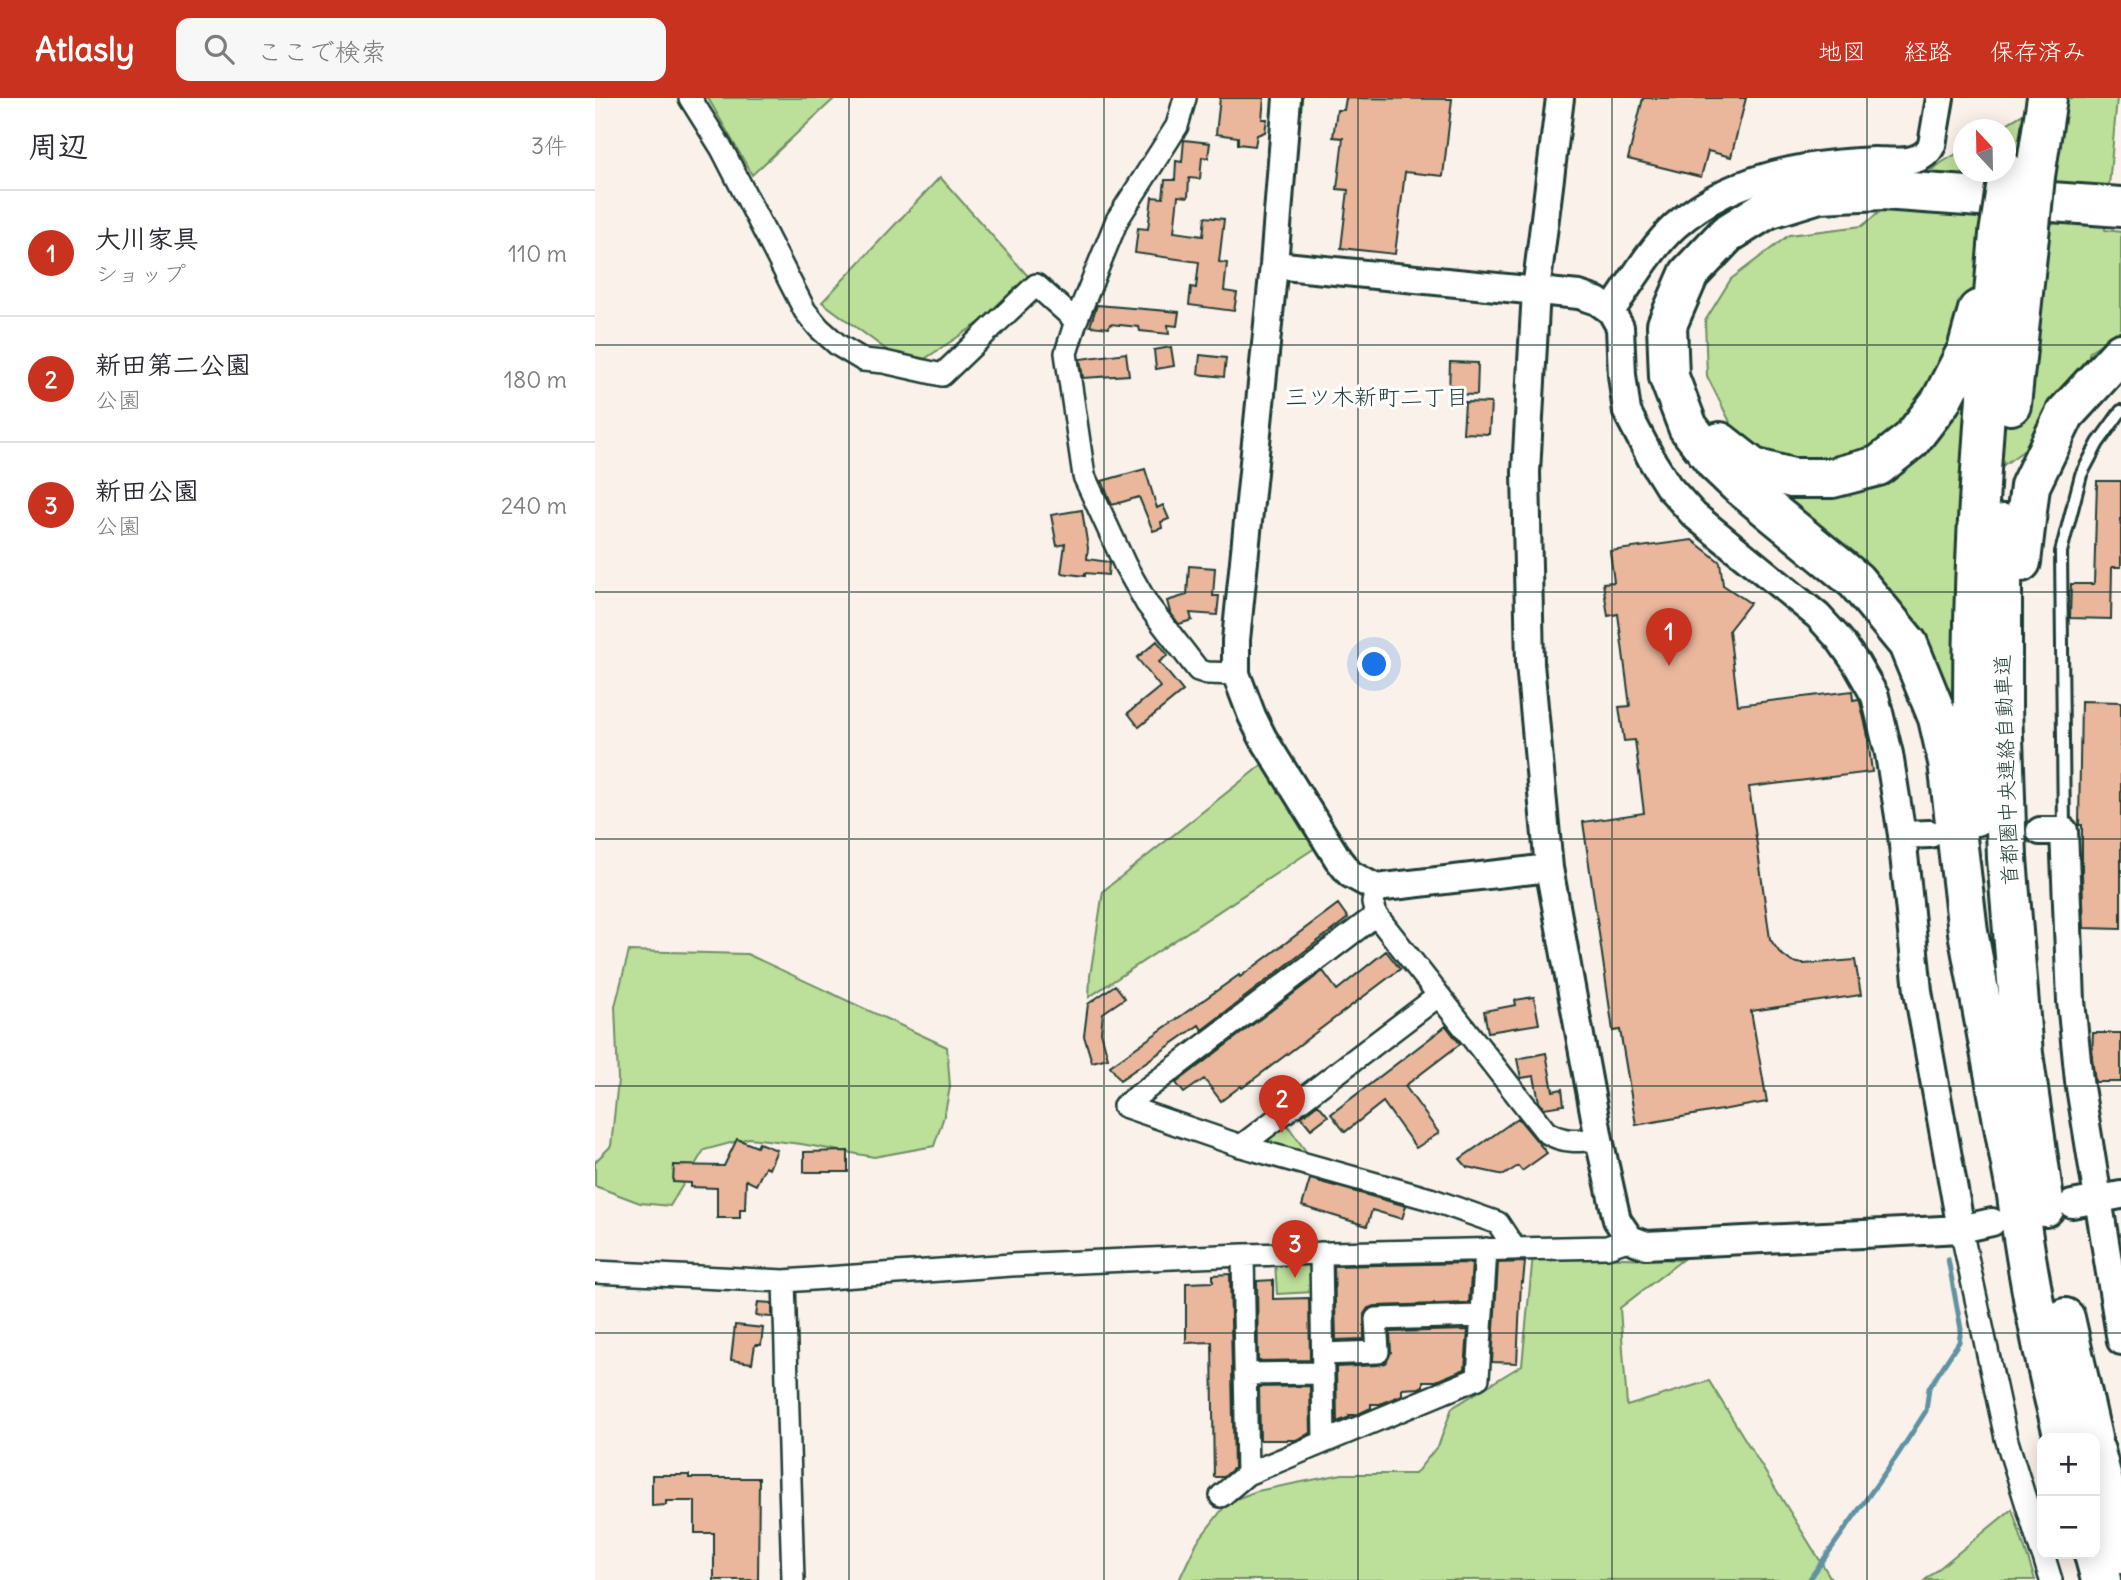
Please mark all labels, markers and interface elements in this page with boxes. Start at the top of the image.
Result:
search box [176,18,666,81]
text: Atlasly [35,28,134,70]
icon: search [200,30,238,68]
text: ここで検索 [256,35,386,68]
text: 地図 [1818,36,1866,66]
text: 経路 [1904,36,1952,66]
text: 保存済み [1990,36,2086,66]
north arrow [1953,119,2016,182]
text: 周辺 [28,127,88,165]
text: 3件 [531,131,567,160]
text: 大川家具 [95,222,199,255]
text: 1 [46,239,56,268]
text: 110 m [508,239,567,268]
text: ショップ [95,259,186,288]
text: 新田第二公園 [95,348,251,381]
text: 2 [45,365,57,394]
text: 180 m [504,365,567,394]
district label: 三ツ木新町二丁目 [1285,382,1469,411]
text: 公園 [95,385,141,414]
text: 新田公園 [95,474,199,507]
text: 3 [44,491,58,520]
text: 240 m [501,491,567,520]
text: 公園 [95,511,141,540]
pin: 1 [1646,608,1692,666]
your location [1357,647,1391,681]
street label: 首都圏中央連絡自動車道 [1988,654,2024,886]
pin: 2 [1259,1075,1305,1133]
pin: 3 [1272,1220,1318,1278]
map controls [2037,1433,2100,1559]
button: + [2037,1433,2100,1496]
button: − [2037,1496,2100,1559]

